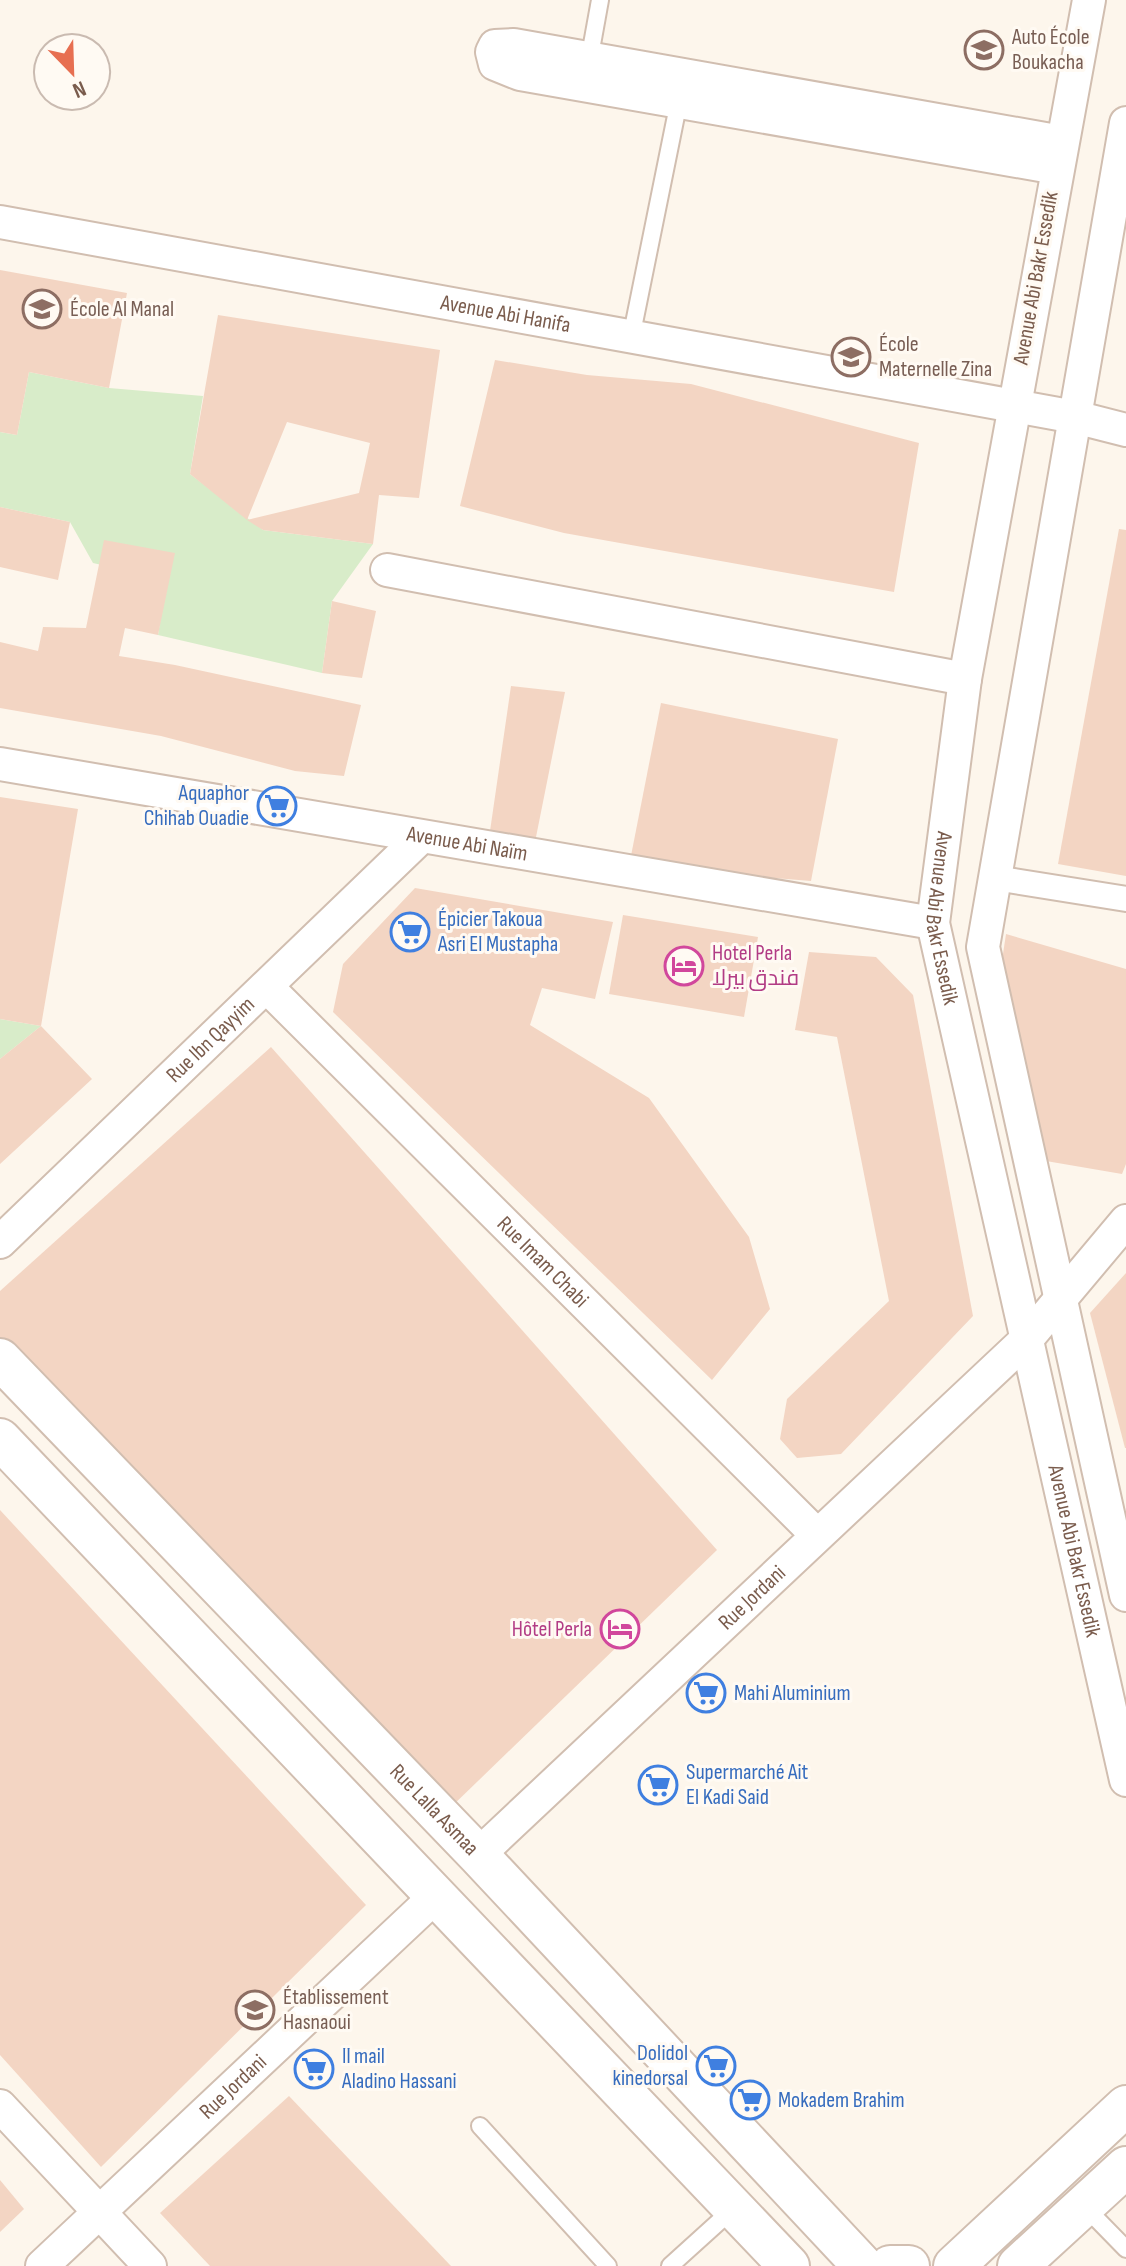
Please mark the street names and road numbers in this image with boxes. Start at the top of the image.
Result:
street label: Avenue Abi Bakr Essedik [1007,189,1065,368]
street label: Avenue Abi Hanifa [438,289,573,339]
street label: Avenue Abi Naïm [404,820,530,867]
street label: Avenue Abi Bakr Essedik [919,829,965,1008]
street label: Rue Ibn Qayyim [161,991,260,1088]
street label: Rue Imam Chabi [491,1211,594,1313]
street label: Avenue Abi Bakr Essedik [1042,1461,1107,1640]
street label: Rue Jordani [713,1559,791,1636]
street label: Rue Lalla Asmaa [384,1758,485,1861]
street label: Rue Jordani [194,2049,272,2125]

